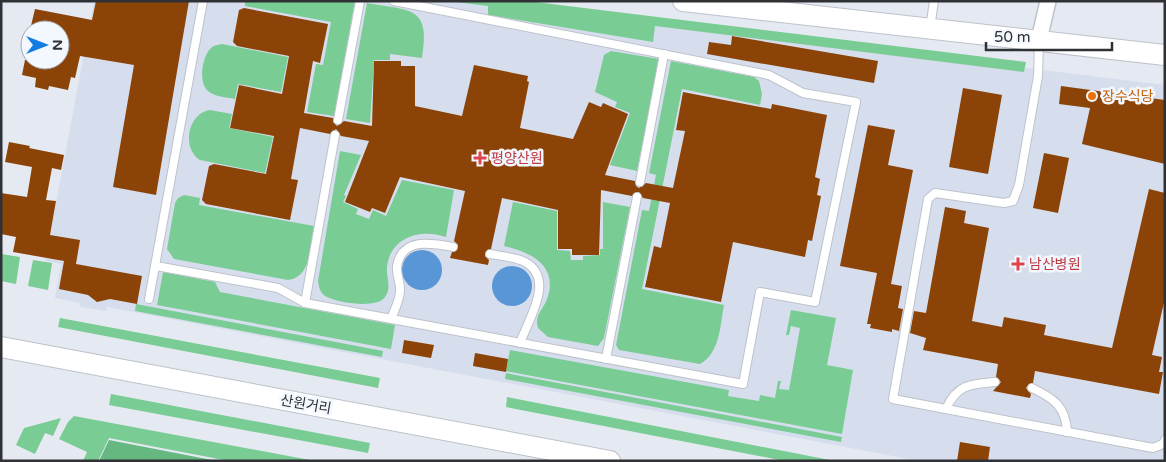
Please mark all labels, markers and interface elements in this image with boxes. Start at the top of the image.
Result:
north arrow [20,20,70,70]
scale bar [986,20,1112,52]
text: 50 m [994,28,1031,46]
text: N [49,39,66,51]
place label: 장수식당 [1102,88,1154,105]
marker: 장수식당 [1086,90,1098,102]
place label: 평양산원 [491,150,543,167]
marker: 평양산원 [473,151,487,165]
place label: 남산병원 [1029,256,1081,273]
marker: 남산병원 [1011,257,1025,271]
street label: 산원거리 [279,392,333,417]

